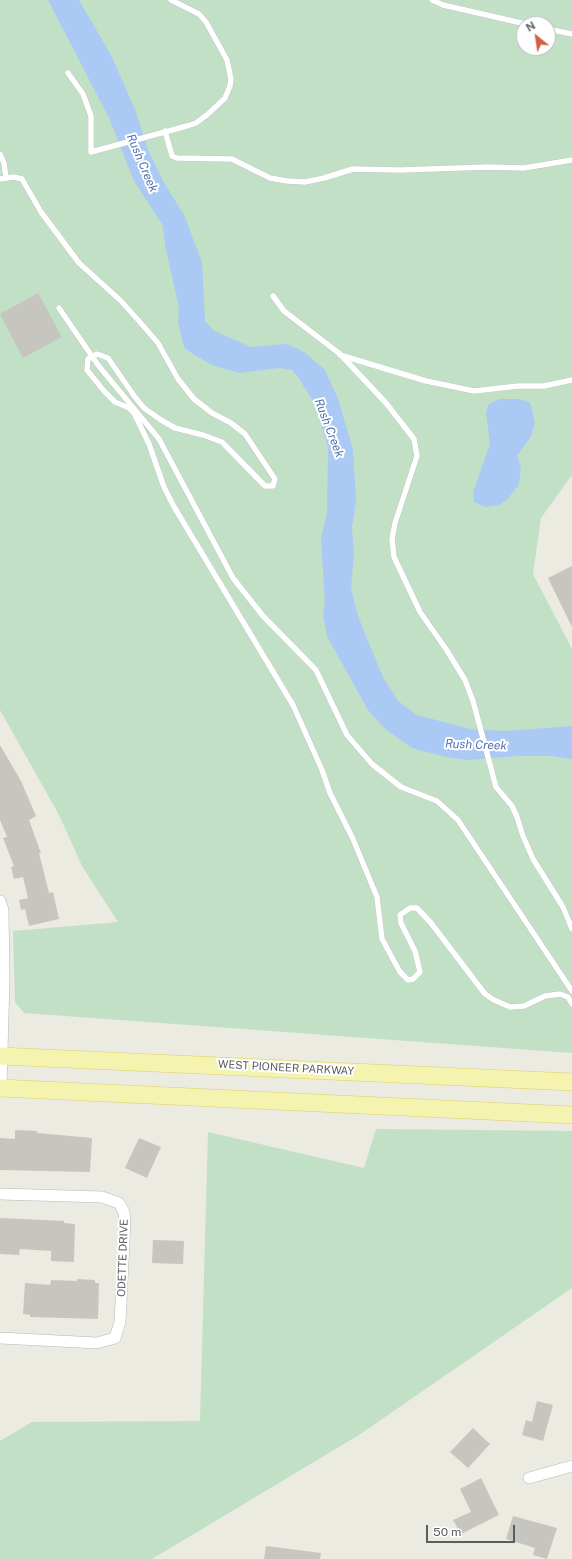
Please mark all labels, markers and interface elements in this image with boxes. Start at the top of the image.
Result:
north arrow [516,16,556,56]
text: N [524,19,537,34]
water label: Rush Creek [123,132,161,194]
water label: Rush Creek [311,396,347,460]
water label: Rush Creek [445,737,507,753]
street label: WEST PIONEER PARKWAY [218,1058,354,1078]
street label: ODETTE DRIVE [115,1219,131,1297]
scale bar [428,1517,517,1543]
text: 50 m [433,1525,461,1539]

